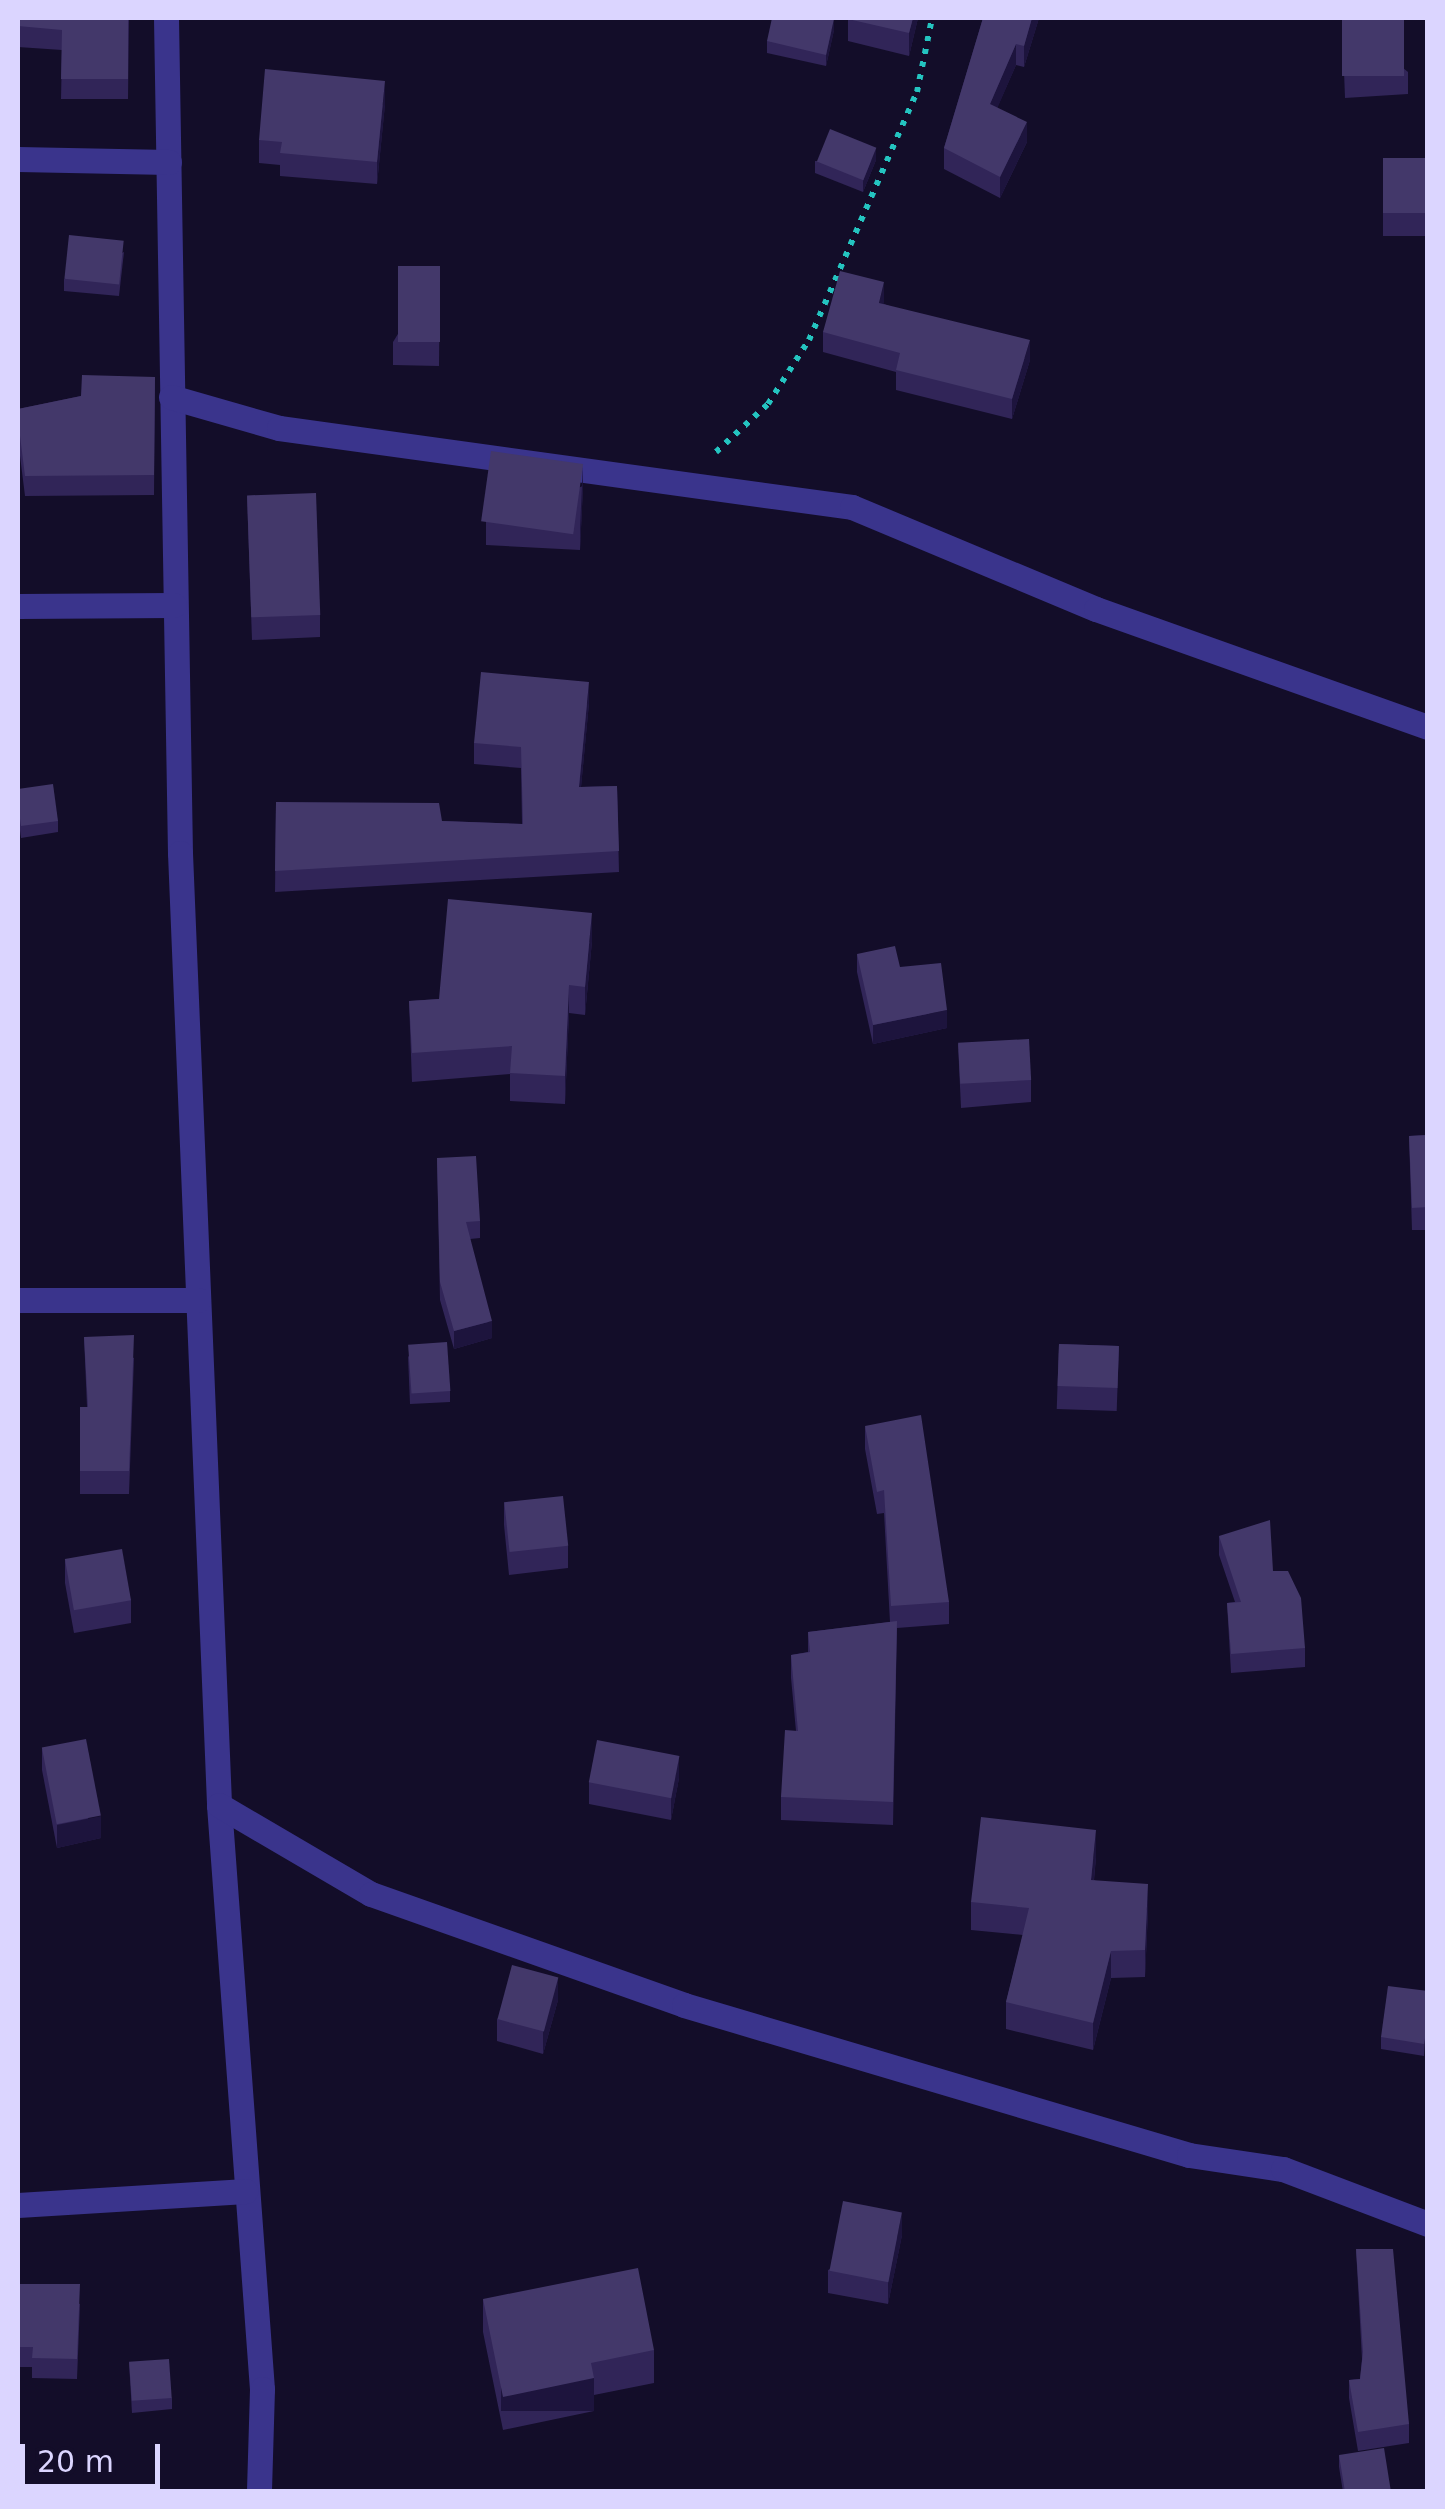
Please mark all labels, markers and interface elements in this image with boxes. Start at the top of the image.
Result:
scale bar [25,2424,165,2486]
text: 20 m [37,2444,114,2479]

